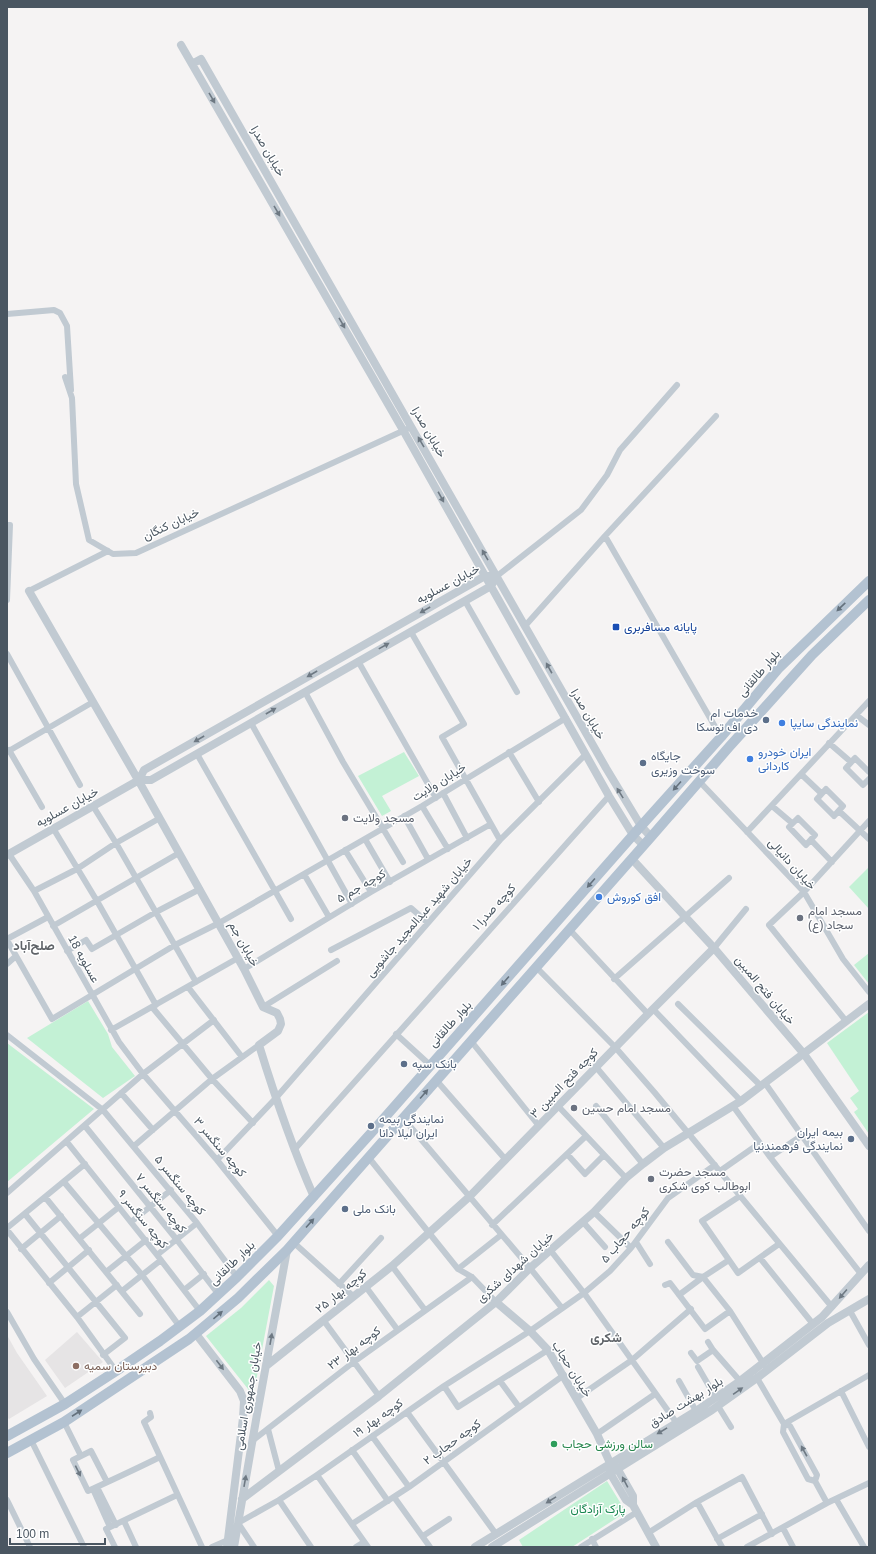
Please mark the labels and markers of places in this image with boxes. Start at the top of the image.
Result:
place label: پایانه مسافربری [624,620,697,635]
marker: پایانه مسافربری [611,622,621,632]
place label: خدمات ام دی اف توسکا [696,706,758,735]
marker: خدمات ام دی اف توسکا [761,715,771,725]
place label: نمایندگی سایپا [790,716,858,731]
marker: نمایندگی سایپا [777,718,787,728]
place label: ایران خودرو کاردانی [758,745,811,774]
place label: جایگاه سوخت وزیری [651,749,715,778]
marker: ایران خودرو کاردانی [745,754,755,764]
marker: جایگاه سوخت وزیری [638,758,648,768]
place label: مسجد ولایت [353,811,414,826]
marker: مسجد ولایت [340,813,350,823]
place label: افق کوروش [607,890,661,905]
marker: افق کوروش [594,892,604,902]
place label: مسجد امام سجاد (ع) [808,904,862,934]
marker: مسجد امام سجاد (ع) [795,913,805,923]
place label: بانک سپه [412,1057,457,1072]
marker: بانک سپه [399,1059,409,1069]
place label: مسجد امام حسین [582,1101,671,1116]
marker: مسجد امام حسین [569,1103,579,1113]
place label: نمایندگی بیمه ایران لیلا دانا [379,1112,444,1141]
marker: نمایندگی بیمه ایران لیلا دانا [366,1121,376,1131]
place label: بیمه ایران نمایندگی فرهمندنیا [753,1125,843,1154]
marker: بیمه ایران نمایندگی فرهمندنیا [846,1134,856,1144]
place label: مسجد حضرت ابوطالب کوی شکری [659,1165,751,1194]
marker: مسجد حضرت ابوطالب کوی شکری [646,1174,656,1184]
place label: بانک ملی [353,1202,396,1217]
marker: بانک ملی [340,1204,350,1214]
place label: دبیرستان سمیه [84,1359,158,1374]
marker: دبیرستان سمیه [71,1361,81,1371]
place label: سالن ورزشی حجاب [562,1437,653,1452]
marker: سالن ورزشی حجاب [549,1439,559,1449]

